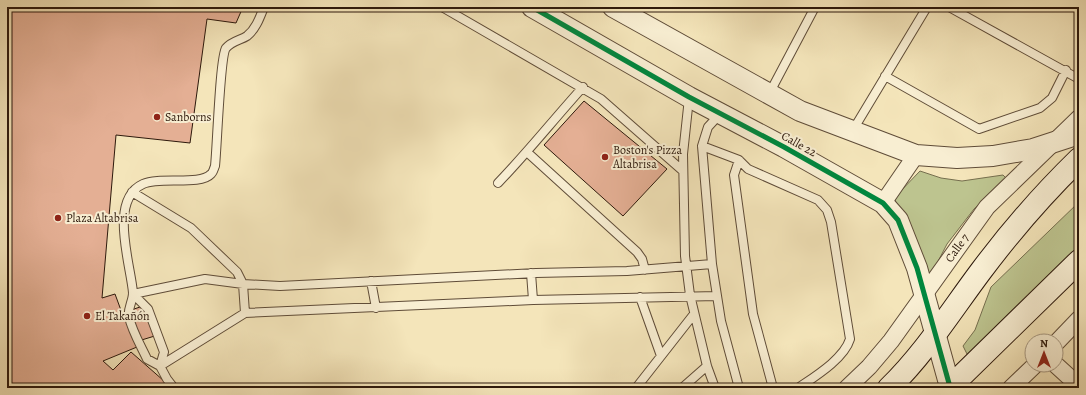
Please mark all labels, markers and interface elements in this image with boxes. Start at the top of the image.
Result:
place label: Sanborns [165,109,212,125]
marker: Sanborns [152,112,162,122]
street label: Calle 22 [778,128,820,160]
place label: Boston's Pizza Altabrisa [612,142,683,172]
marker: Boston's Pizza Altabrisa [600,152,610,162]
place label: Plaza Altabrisa [66,210,139,226]
marker: Plaza Altabrisa [53,213,63,223]
street label: Calle 7 [941,230,973,266]
place label: El Takañón [95,308,150,324]
marker: El Takañón [82,311,92,321]
north arrow [1024,333,1064,373]
text: N [1040,336,1048,351]

